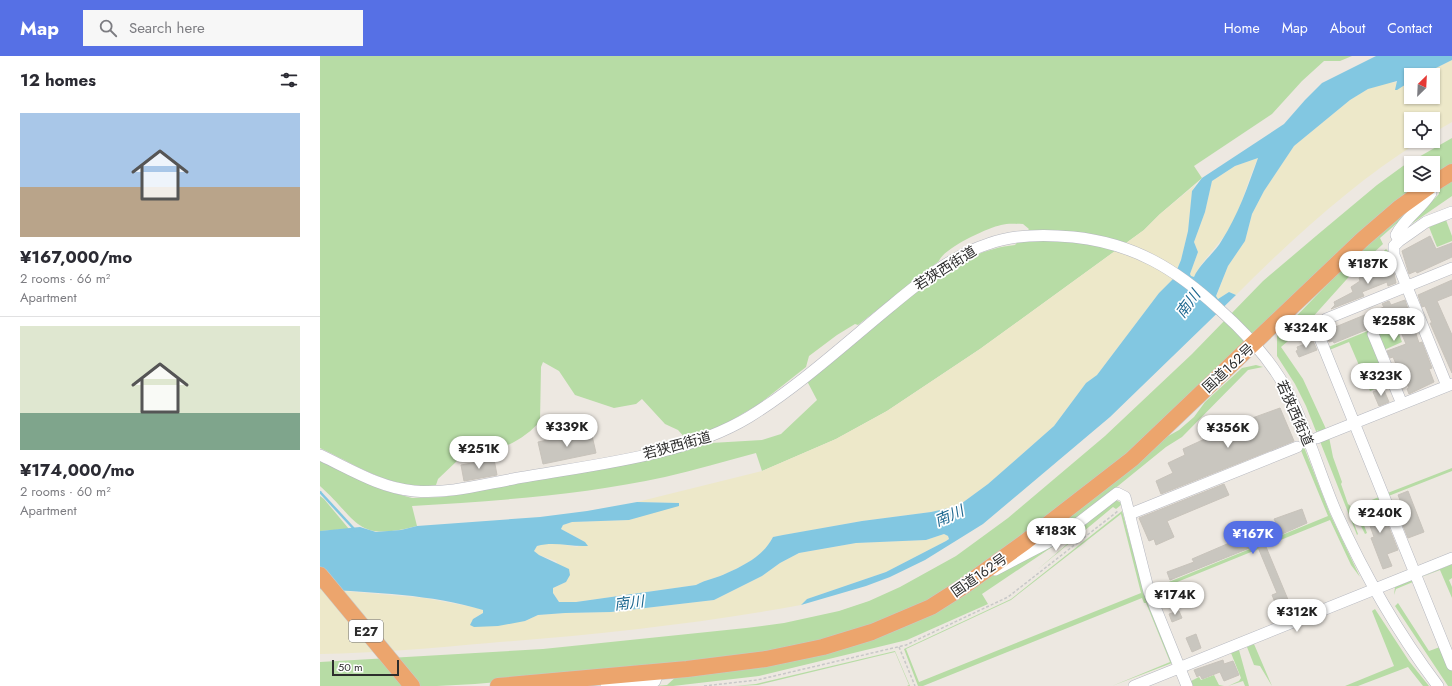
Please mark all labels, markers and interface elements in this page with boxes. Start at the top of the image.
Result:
search box [83,10,363,46]
text: Map [20,15,59,42]
icon: search [97,17,119,39]
text: Search here [129,17,205,39]
text: Home [1224,18,1260,38]
text: Map [1282,18,1308,38]
text: About [1330,18,1365,38]
text: Contact [1387,18,1432,38]
text: 12 homes [20,68,96,92]
north arrow [1404,68,1440,104]
map controls [1404,68,1440,192]
icon: filters [278,69,300,91]
button: locate [1404,112,1440,148]
icon: home [124,139,196,211]
button: layers [1404,156,1440,192]
street label: 若狭西街道 [910,241,980,295]
text: ¥167,000/mo [20,245,132,269]
pin: ¥187K [1340,251,1396,285]
text: ¥187K [1348,254,1388,273]
text: 2 rooms · 66 m² [20,269,110,288]
water label: 南川 [1170,284,1207,323]
text: Apartment [20,288,77,307]
pin: ¥258K [1366,308,1422,342]
text: ¥258K [1373,311,1415,330]
pin: ¥324K [1278,315,1334,349]
text: ¥324K [1284,318,1328,337]
street label: 国道162号 [1198,339,1258,397]
icon: home [124,352,196,424]
pin: ¥323K [1353,363,1409,397]
text: ¥323K [1360,366,1402,385]
street label: 若狭西街道 [1272,377,1318,449]
pin: ¥339K [539,414,595,448]
pin: ¥356K [1200,415,1256,449]
text: ¥339K [546,417,588,436]
text: ¥356K [1207,418,1249,437]
street label: 若狭西街道 [641,426,713,464]
pin: ¥251K [451,436,507,470]
text: ¥251K [458,439,500,458]
text: ¥174,000/mo [20,458,135,482]
text: 2 rooms · 60 m² [20,482,111,501]
water label: 南川 [931,499,969,532]
pin: ¥240K [1352,500,1408,534]
text: Apartment [20,501,77,520]
text: ¥240K [1358,503,1402,522]
pin: ¥183K [1028,518,1084,552]
text: ¥183K [1036,521,1076,540]
pin: ¥167K [1225,521,1281,555]
text: ¥167K [1233,524,1273,543]
street label: 国道162号 [947,548,1011,602]
pin: ¥174K [1147,582,1203,616]
text: ¥174K [1154,585,1196,604]
water label: 南川 [613,590,647,616]
pin: ¥312K [1269,599,1325,633]
text: ¥312K [1276,602,1318,621]
road number: E27 [349,620,383,642]
scale bar [332,658,399,677]
text: 50 m [338,659,363,675]

